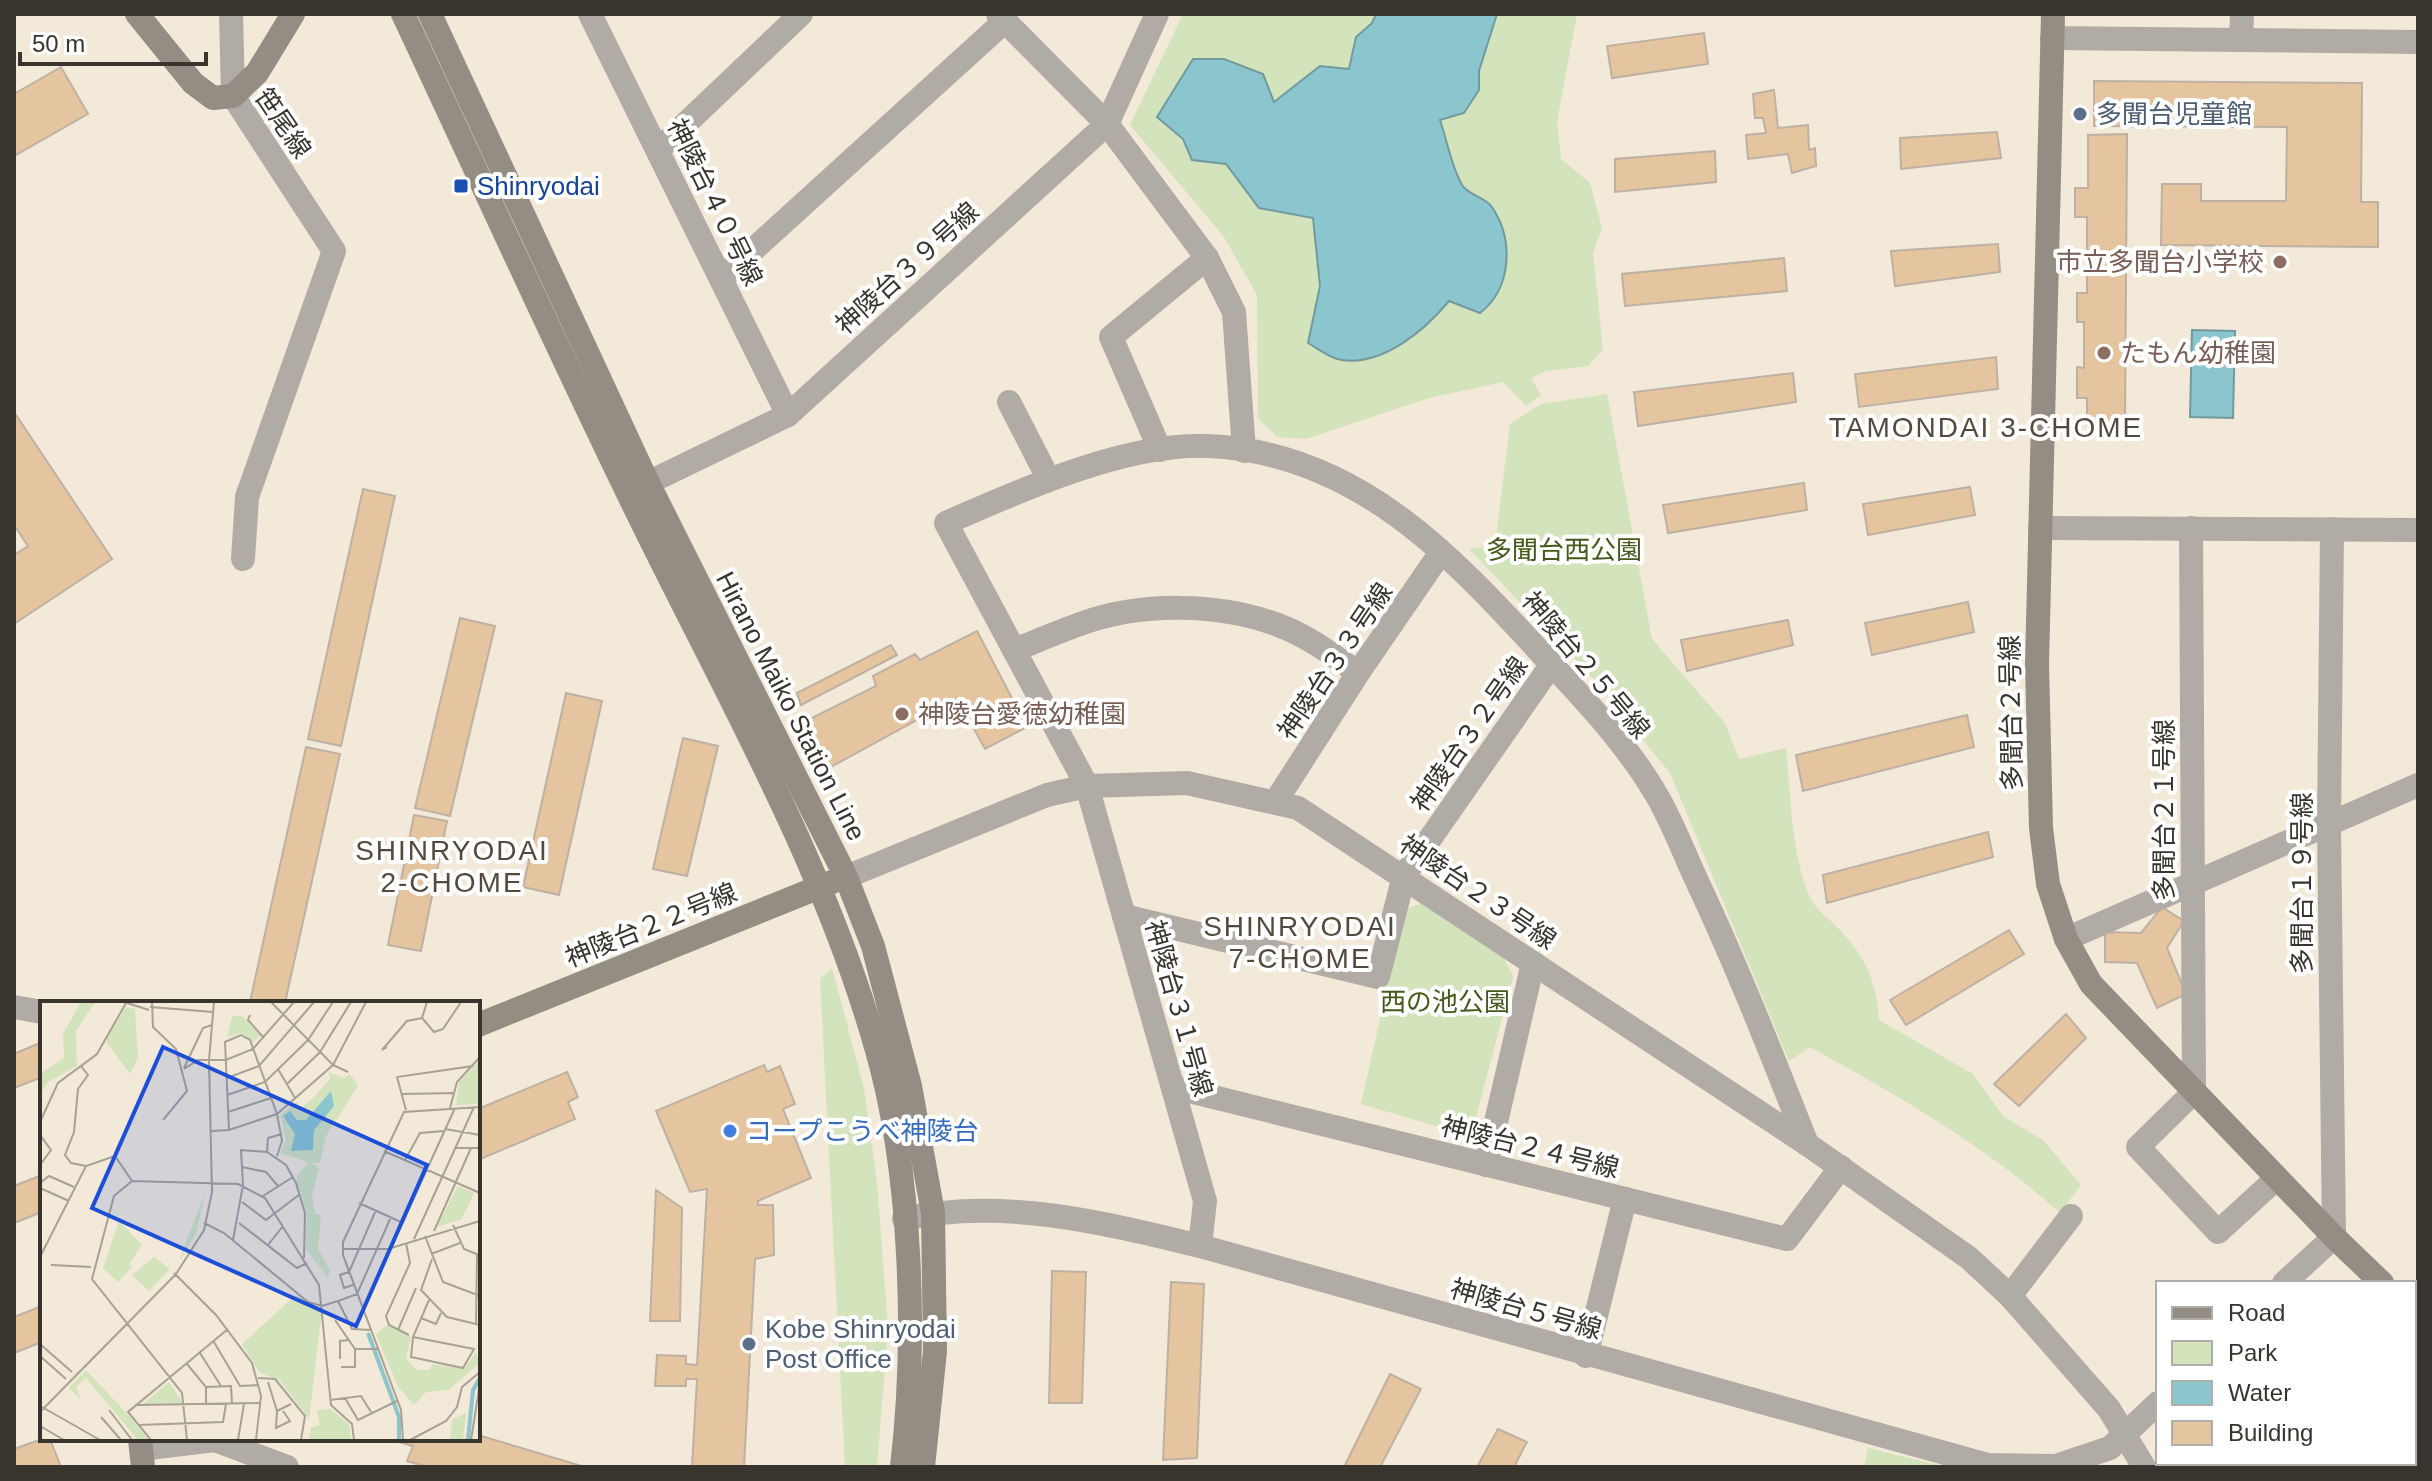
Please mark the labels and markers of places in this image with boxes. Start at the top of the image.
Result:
place label: 多聞台児童館 [2096,99,2252,129]
marker: 多聞台児童館 [2071,105,2089,123]
place label: Shinryodai [477,171,600,201]
marker: Shinryodai [452,177,470,195]
place label: 市立多聞台小学校 [2056,247,2264,277]
marker: 市立多聞台小学校 [2271,253,2289,271]
place label: たもん幼稚園 [2120,338,2276,368]
marker: たもん幼稚園 [2095,344,2113,362]
place label: 神陵台愛徳幼稚園 [918,699,1126,729]
marker: 神陵台愛徳幼稚園 [893,705,911,723]
place label: コープこうべ神陵台 [746,1116,978,1146]
marker: コープこうべ神陵台 [721,1122,739,1140]
place label: Kobe Shinryodai Post Office [765,1314,956,1374]
marker: Kobe Shinryodai Post Office [740,1335,758,1353]

